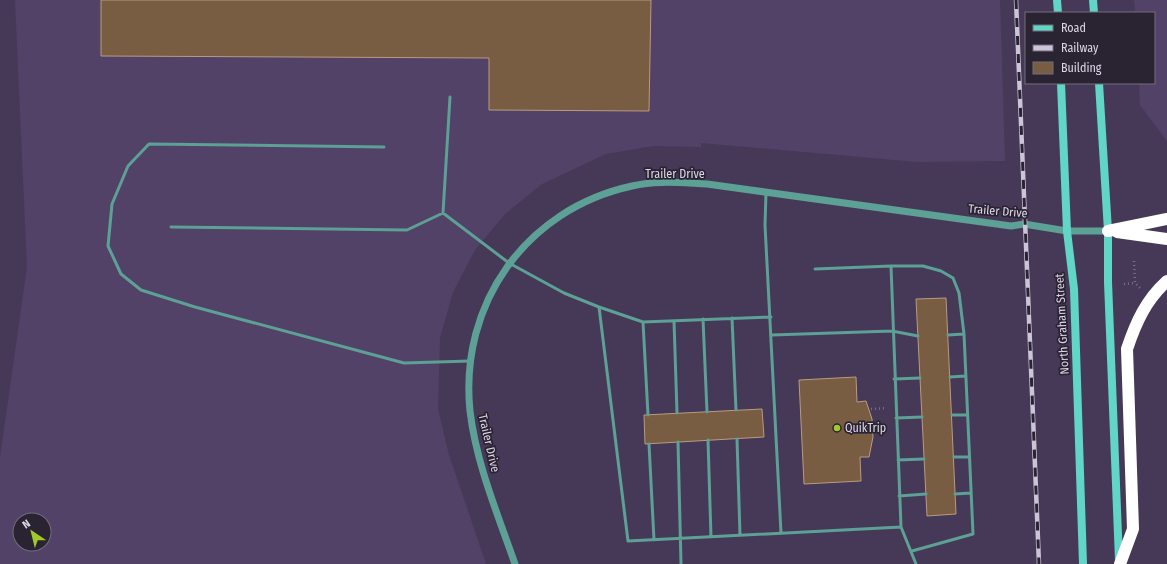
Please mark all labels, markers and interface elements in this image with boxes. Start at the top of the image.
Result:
legend [1025,12,1155,84]
text: Road [1061,21,1086,35]
text: Railway [1061,41,1099,55]
text: Building [1061,61,1102,75]
street label: Trailer Drive [645,167,705,181]
street label: Trailer Drive [968,201,1028,221]
street label: North Graham Street [1052,273,1072,375]
street label: Trailer Drive [476,412,503,474]
place label: QuikTrip [845,421,886,435]
marker: QuikTrip [832,423,842,433]
north arrow [12,512,52,552]
text: N [20,517,33,531]

